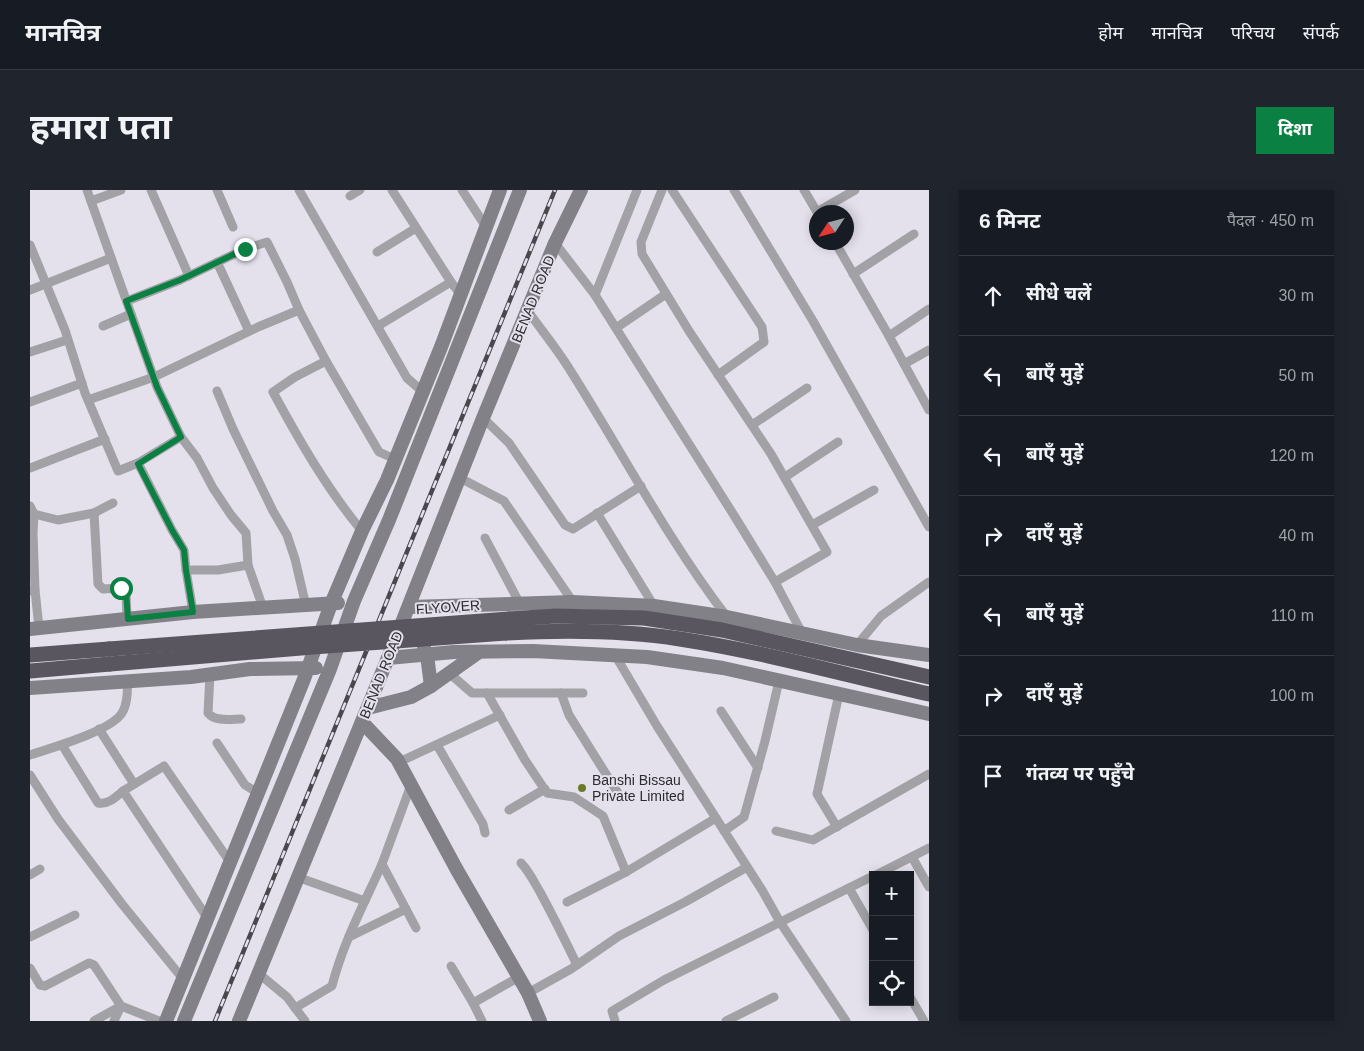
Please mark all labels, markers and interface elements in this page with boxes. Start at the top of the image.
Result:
text: मानचित्र [25,19,101,46]
text: होम [1098,23,1123,43]
text: मानचित्र [1151,23,1203,43]
text: परिचय [1231,23,1275,43]
text: संपर्क [1303,23,1339,43]
text: हमारा पता [30,107,172,146]
button: दिशा [1256,107,1334,154]
north arrow [809,205,854,250]
text: 6 मिनट [979,209,1041,232]
text: पैदल · 450 m [1227,212,1314,229]
route end [234,238,257,261]
street label: BENAD ROAD [508,253,558,345]
icon: ahead [979,282,1007,310]
text: सीधे चलें [1026,283,1091,304]
text: 30 m [1278,287,1314,304]
icon: left [979,362,1007,390]
text: बाएँ मुड़ें [1026,363,1083,384]
text: 50 m [1278,367,1314,384]
icon: left [979,442,1007,470]
text: बाएँ मुड़ें [1026,443,1083,464]
text: 120 m [1270,447,1314,464]
icon: right [979,522,1007,550]
text: दाएँ मुड़ें [1026,523,1082,544]
text: 40 m [1278,527,1314,544]
route start [110,577,133,600]
street label: FLYOVER [415,597,481,617]
icon: left [979,602,1007,630]
text: बाएँ मुड़ें [1026,603,1083,624]
text: 110 m [1271,607,1314,624]
street label: BENAD ROAD [356,629,406,721]
icon: right [979,682,1007,710]
text: दाएँ मुड़ें [1026,683,1082,704]
text: 100 m [1270,687,1314,704]
icon: arrive [979,762,1007,790]
text: गंतव्य पर पहुँचे [1026,763,1134,784]
place label: Banshi Bissau Private Limited [592,772,685,804]
marker: Banshi Bissau Private Limited [576,782,588,794]
map controls [869,871,914,1006]
button: + [869,871,914,916]
button: − [869,916,914,961]
button: locate [869,961,914,1006]

